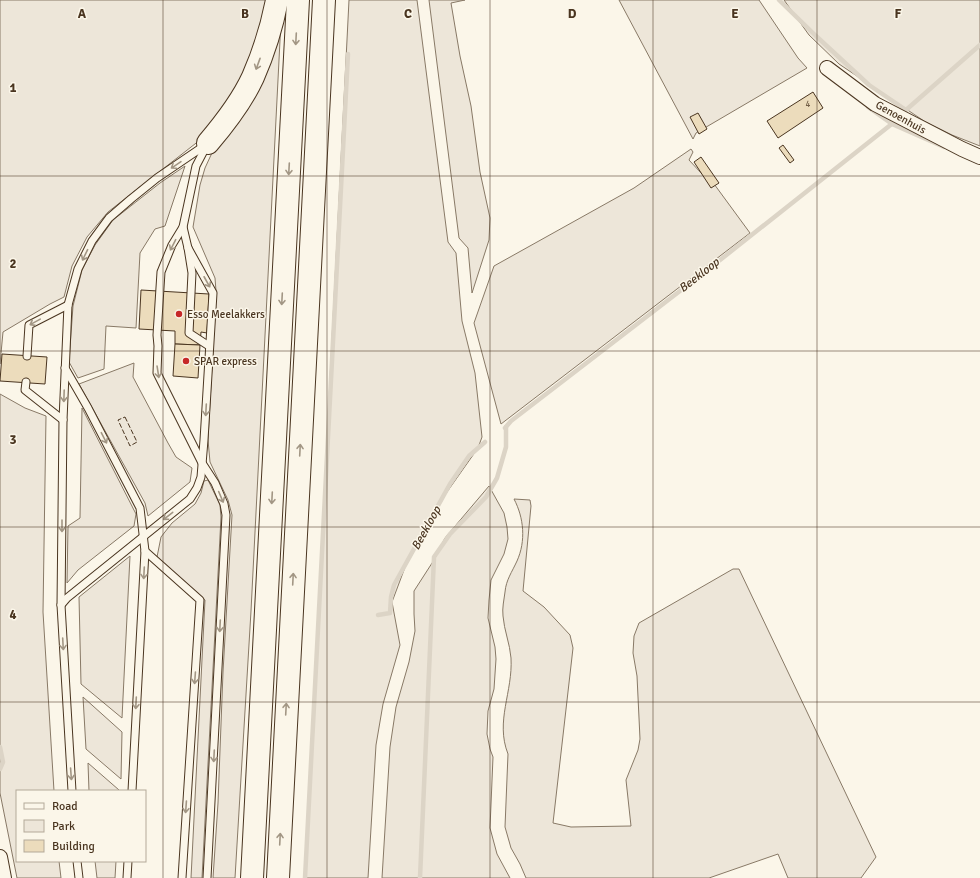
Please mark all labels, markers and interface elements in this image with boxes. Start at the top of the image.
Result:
text: A [78,6,87,22]
text: B [241,6,249,22]
text: C [404,6,412,22]
text: D [568,6,577,22]
text: E [731,6,739,22]
text: F [895,6,902,22]
one-way arrow [293,32,300,45]
one-way arrow [253,58,261,70]
text: 1 [9,80,17,96]
street label: Genoenhuis [873,98,928,137]
house number: 4 [806,99,811,110]
one-way arrow [171,161,182,169]
one-way arrow [286,162,293,175]
one-way arrow [169,239,176,251]
one-way arrow [80,249,88,261]
water label: Beekloop [676,255,723,296]
text: 2 [9,256,17,272]
one-way arrow [203,276,211,288]
one-way arrow [279,292,286,305]
place label: Esso Meelakkers [187,308,265,321]
marker: Esso Meelakkers [174,309,184,319]
one-way arrow [29,319,41,326]
place label: SPAR express [194,355,257,368]
marker: SPAR express [181,356,191,366]
one-way arrow [154,365,162,378]
one-way arrow [60,389,67,402]
one-way arrow [202,403,210,416]
text: 3 [9,432,17,448]
one-way arrow [101,432,108,444]
one-way arrow [296,444,304,457]
one-way arrow [217,491,225,503]
one-way arrow [268,491,275,504]
water label: Beekloop [408,503,445,553]
one-way arrow [163,512,174,521]
one-way arrow [58,519,66,532]
one-way arrow [140,566,147,579]
one-way arrow [290,573,297,586]
text: 4 [9,607,17,623]
one-way arrow [216,619,224,632]
one-way arrow [59,637,67,650]
one-way arrow [191,671,198,684]
one-way arrow [133,696,140,709]
one-way arrow [283,703,290,716]
one-way arrow [210,749,217,762]
one-way arrow [67,767,74,780]
legend [16,790,146,862]
text: Road [52,799,78,814]
one-way arrow [183,800,190,813]
text: Park [52,819,75,834]
one-way arrow [276,833,283,846]
text: Building [52,839,95,854]

